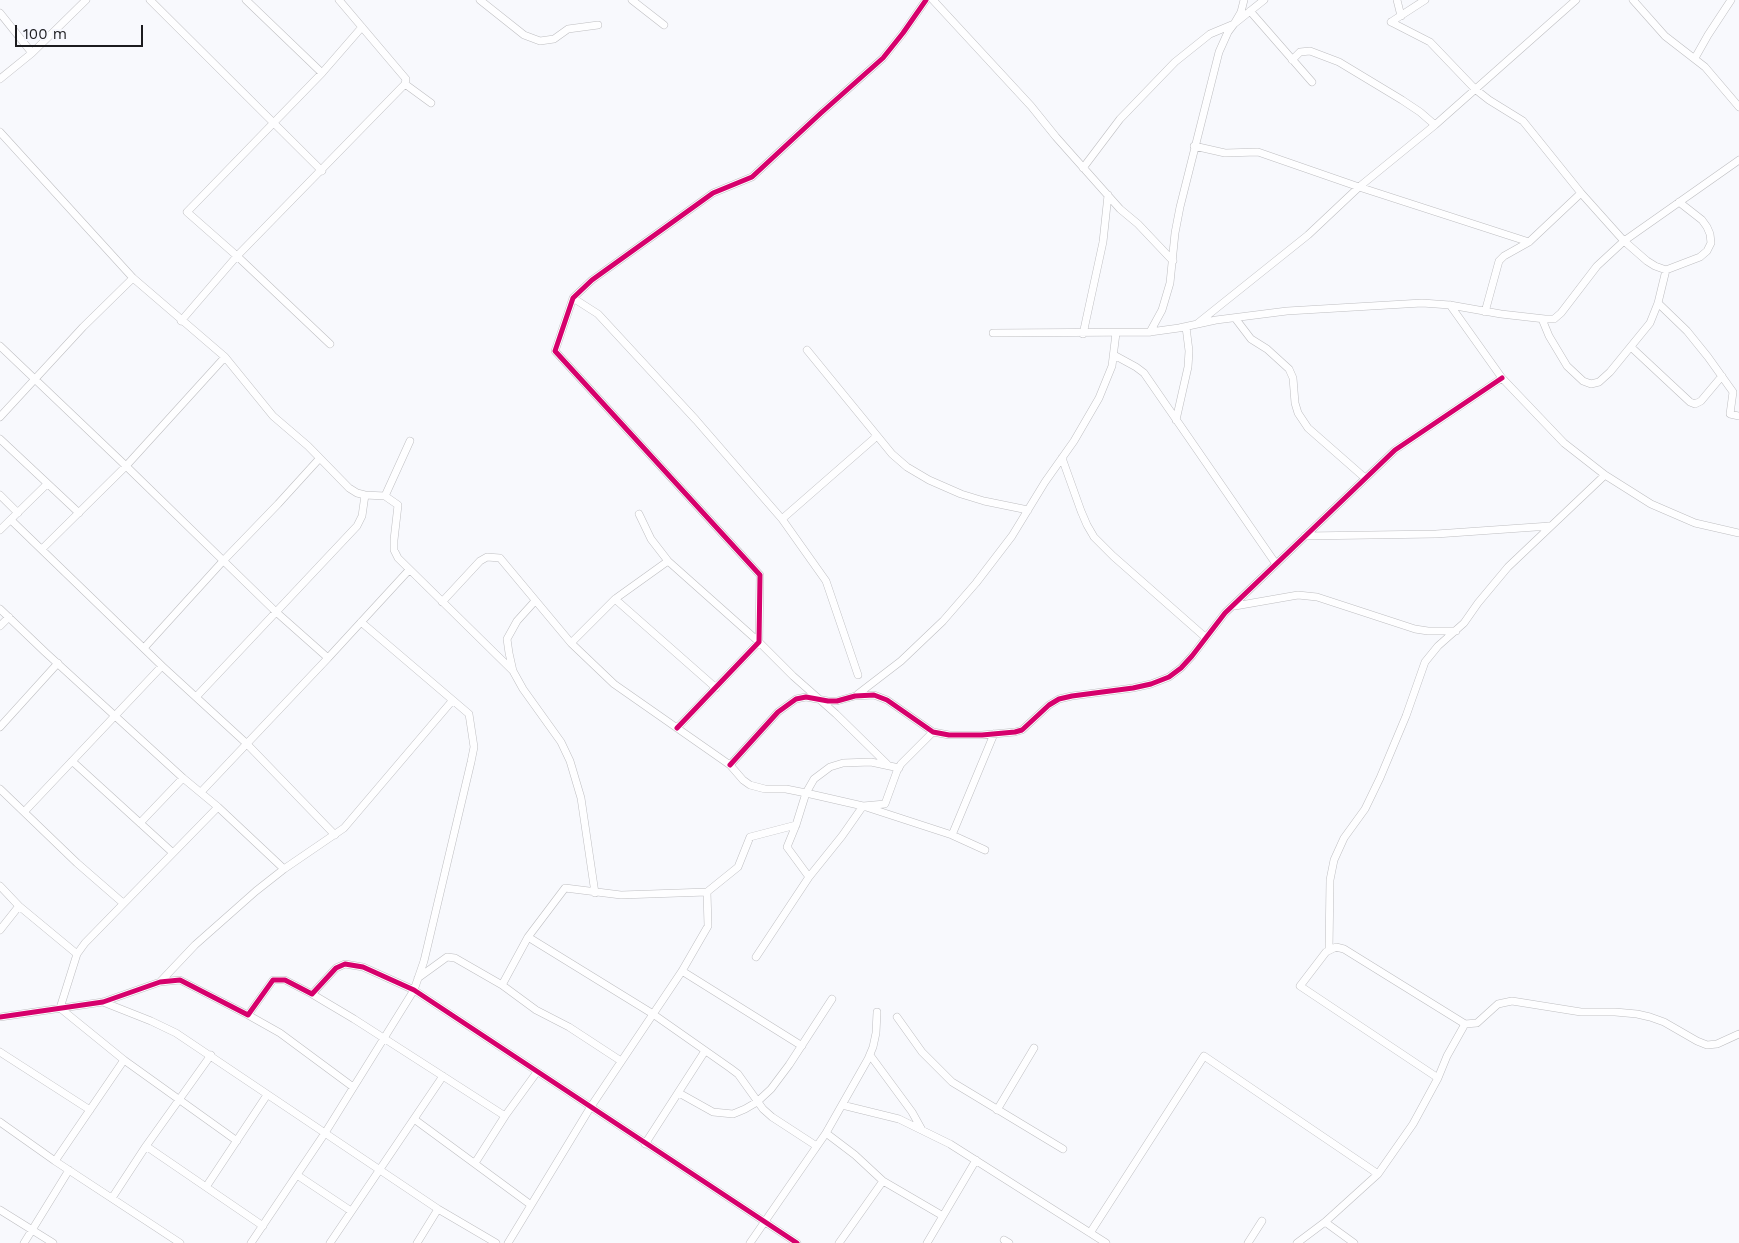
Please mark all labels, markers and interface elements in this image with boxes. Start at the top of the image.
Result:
scale bar [18,15,145,47]
text: 100 m [23,25,67,43]

